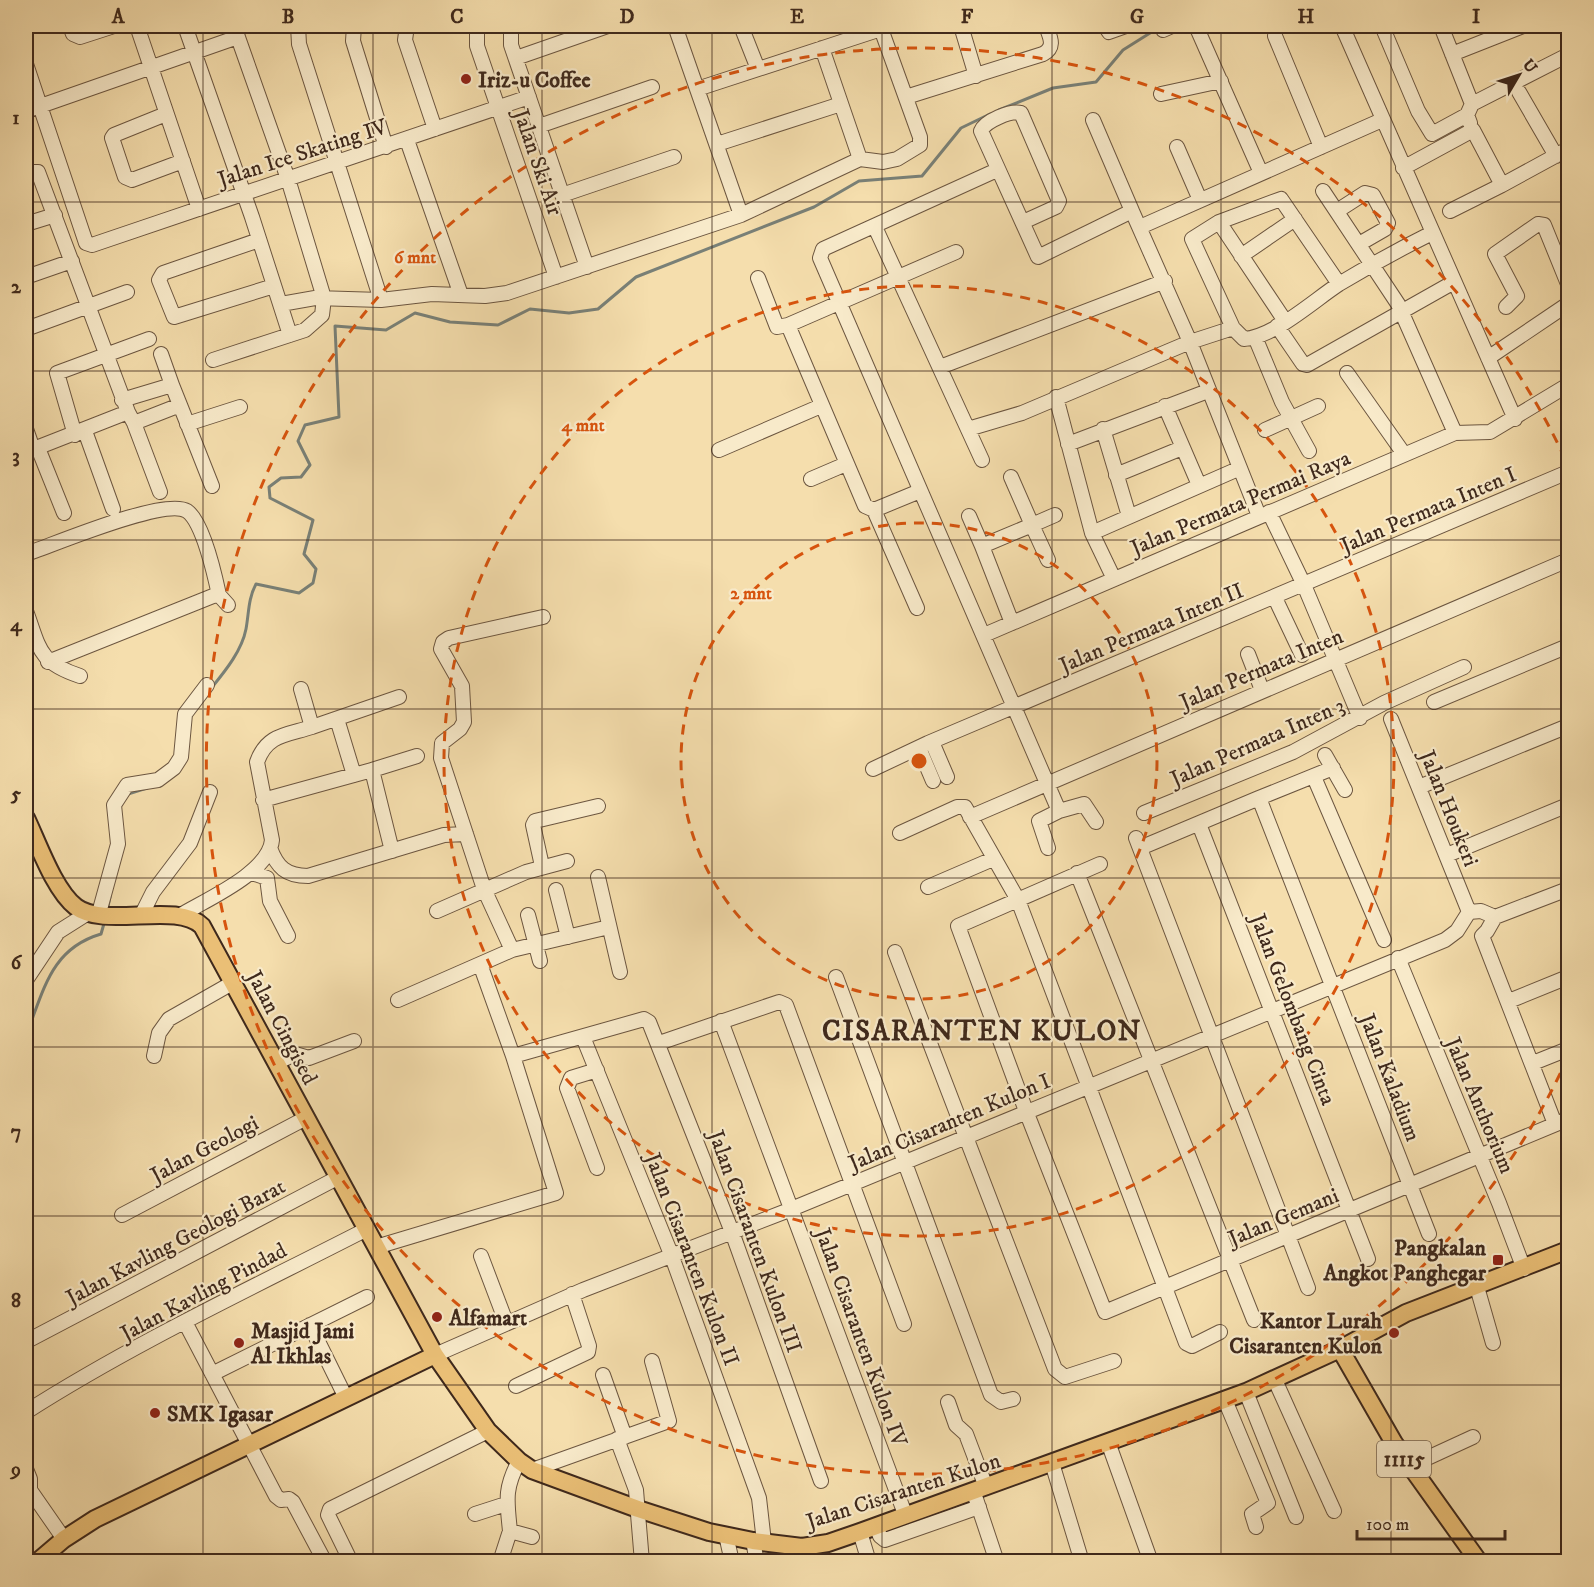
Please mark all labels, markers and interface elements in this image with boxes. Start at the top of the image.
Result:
text: A [111,5,126,30]
text: B [282,5,294,30]
text: C [450,5,464,30]
text: D [620,5,635,30]
text: E [790,5,804,30]
text: F [961,5,974,30]
text: G [1130,5,1144,30]
text: H [1298,5,1315,30]
text: I [1472,5,1480,30]
north arrow [1489,45,1549,105]
text: U [1518,55,1542,78]
place label: Iriz-u Coffee [478,67,591,94]
marker: Iriz-u Coffee [459,72,473,86]
street label: Jalan Ski Air [506,104,569,220]
text: 1 [12,106,20,131]
street label: Jalan Ice Skating IV [213,113,391,194]
text: 6 mnt [394,247,436,269]
text: 2 [11,275,22,300]
text: 4 mnt [561,415,605,437]
text: 3 [12,444,20,469]
street label: Jalan Permata Permai Raya [1125,445,1355,563]
street label: Jalan Permata Inten I [1335,461,1521,560]
street label: Jalan Permata Inten II [1054,577,1248,680]
text: 2 mnt [730,583,772,605]
text: 4 [10,613,23,638]
street label: Jalan Permata Inten [1174,623,1348,717]
street label: Jalan Permata Inten 3 [1165,692,1349,794]
street label: Jalan Houkeri [1412,745,1484,871]
centre of rings [909,751,929,771]
text: 5 [10,782,21,807]
street label: Jalan Gelombang Cinta [1243,908,1342,1110]
text: 6 [11,951,23,976]
street label: Jalan Cingised [239,964,323,1089]
street label: Jalan Kaladium [1352,1008,1426,1145]
district label: CISARANTEN KULON [822,1014,1142,1049]
street label: Jalan Anthorium [1438,1032,1520,1178]
street label: Jalan Cisaranten Kulon I [843,1068,1054,1178]
street label: Jalan Geologi [144,1110,263,1190]
text: 7 [11,1120,21,1145]
street label: Jalan Cisaranten Kulon III [701,1125,807,1356]
street label: Jalan Cisaranten Kulon II [638,1148,745,1370]
street label: Jalan Kavling Geologi Barat [60,1173,290,1313]
street label: Jalan Gemani [1222,1182,1343,1254]
street label: Jalan Cisaranten Kulon IV [808,1223,913,1451]
place label: Pangkalan Angkot Panghegar [1322,1235,1487,1287]
street label: Jalan Kavling Pindad [114,1237,291,1348]
marker: Pangkalan Angkot Panghegar [1491,1253,1505,1267]
text: 8 [11,1289,21,1314]
place label: Alfamart [448,1305,527,1332]
place label: Kantor Lurah Cisaranten Kulon [1229,1308,1383,1360]
marker: Alfamart [430,1310,444,1324]
place label: Masjid Jami Al Ikhlas [250,1318,355,1370]
marker: Kantor Lurah Cisaranten Kulon [1387,1326,1401,1340]
marker: Masjid Jami Al Ikhlas [232,1336,246,1350]
place label: SMK Igasar [167,1401,274,1428]
marker: SMK Igasar [148,1406,162,1420]
road number: 11115 [1377,1441,1431,1477]
street label: Jalan Cisaranten Kulon [801,1447,1004,1536]
text: 9 [9,1458,21,1483]
scale bar [1357,1503,1506,1541]
text: 100 m [1366,1514,1409,1536]

